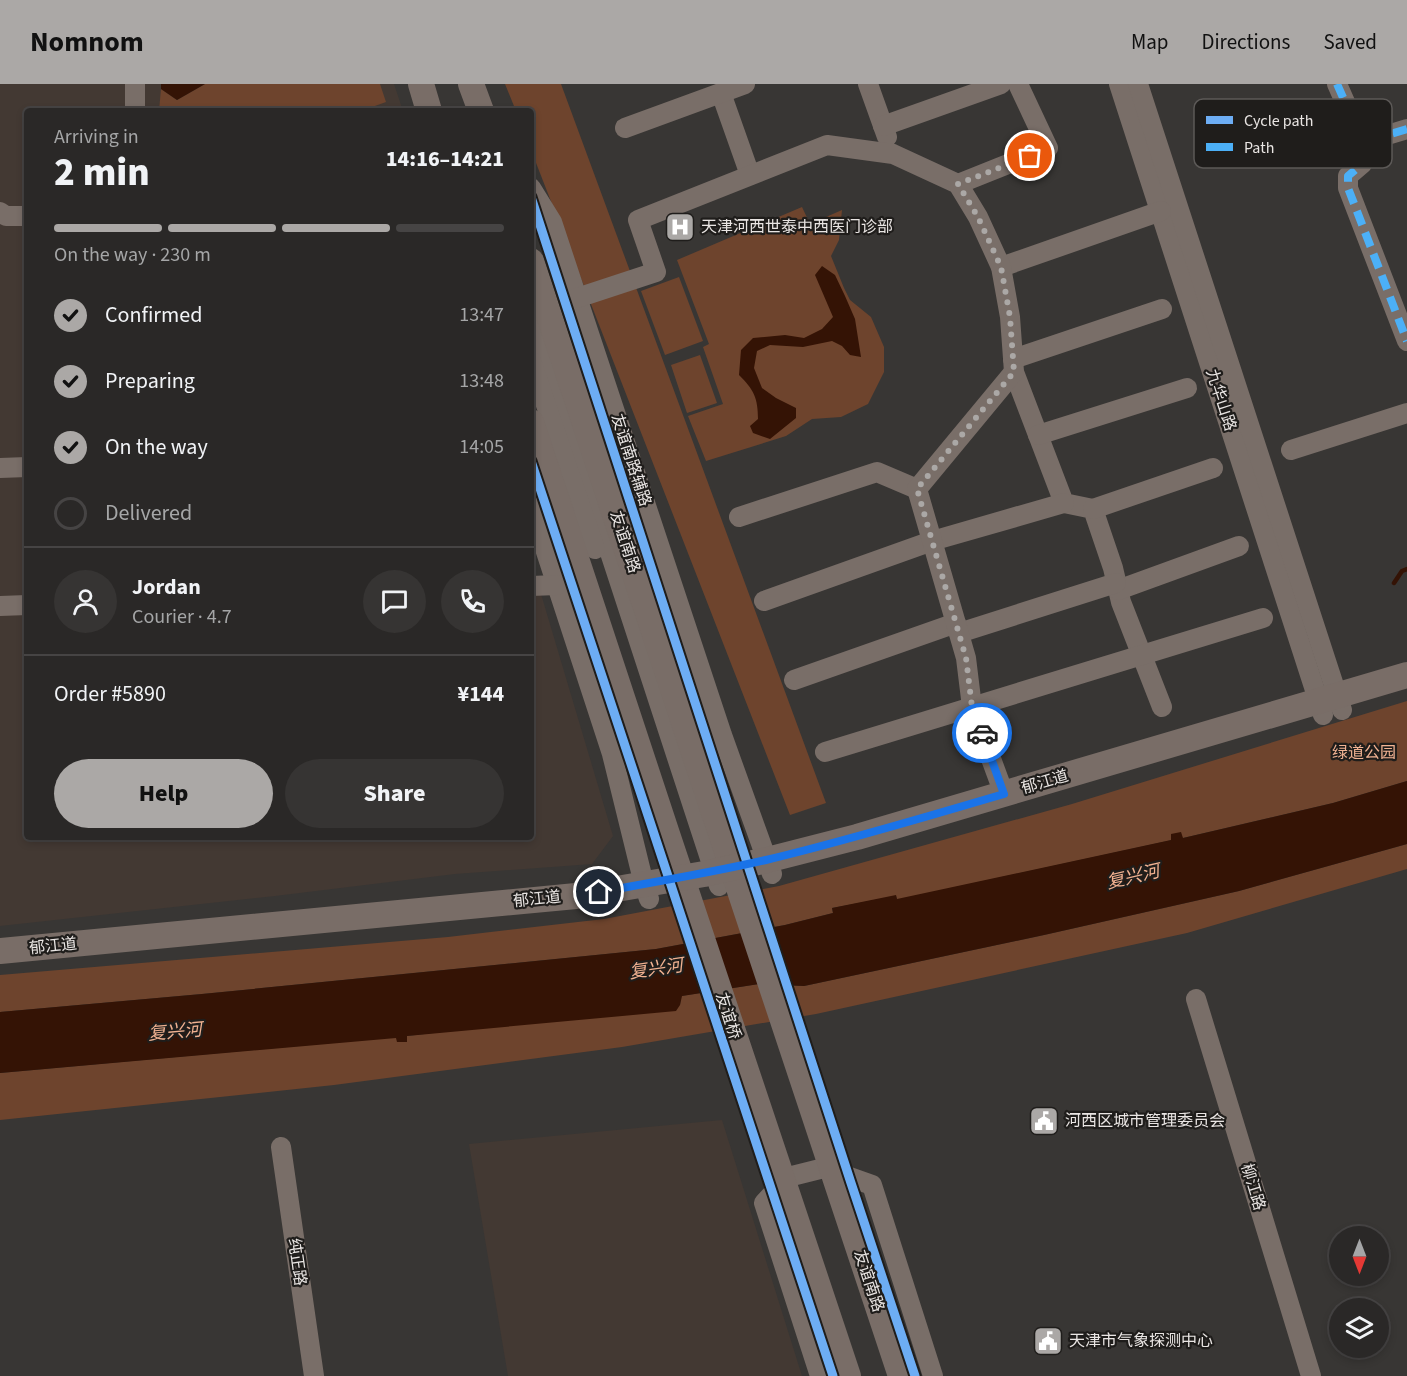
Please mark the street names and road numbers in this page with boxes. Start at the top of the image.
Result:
street label: 九华山路 [1201,366,1241,434]
street label: 友谊南路辅路 [606,411,656,509]
street label: 友谊南路 [605,508,645,576]
street label: 郁江道 [1019,765,1071,799]
street label: 郁江道 [512,886,562,912]
street label: 郁江道 [28,933,78,959]
street label: 友谊桥 [710,990,746,1042]
street label: 柳江路 [1235,1161,1271,1213]
street label: 纯正路 [283,1237,311,1287]
street label: 友谊南路 [849,1247,889,1315]

